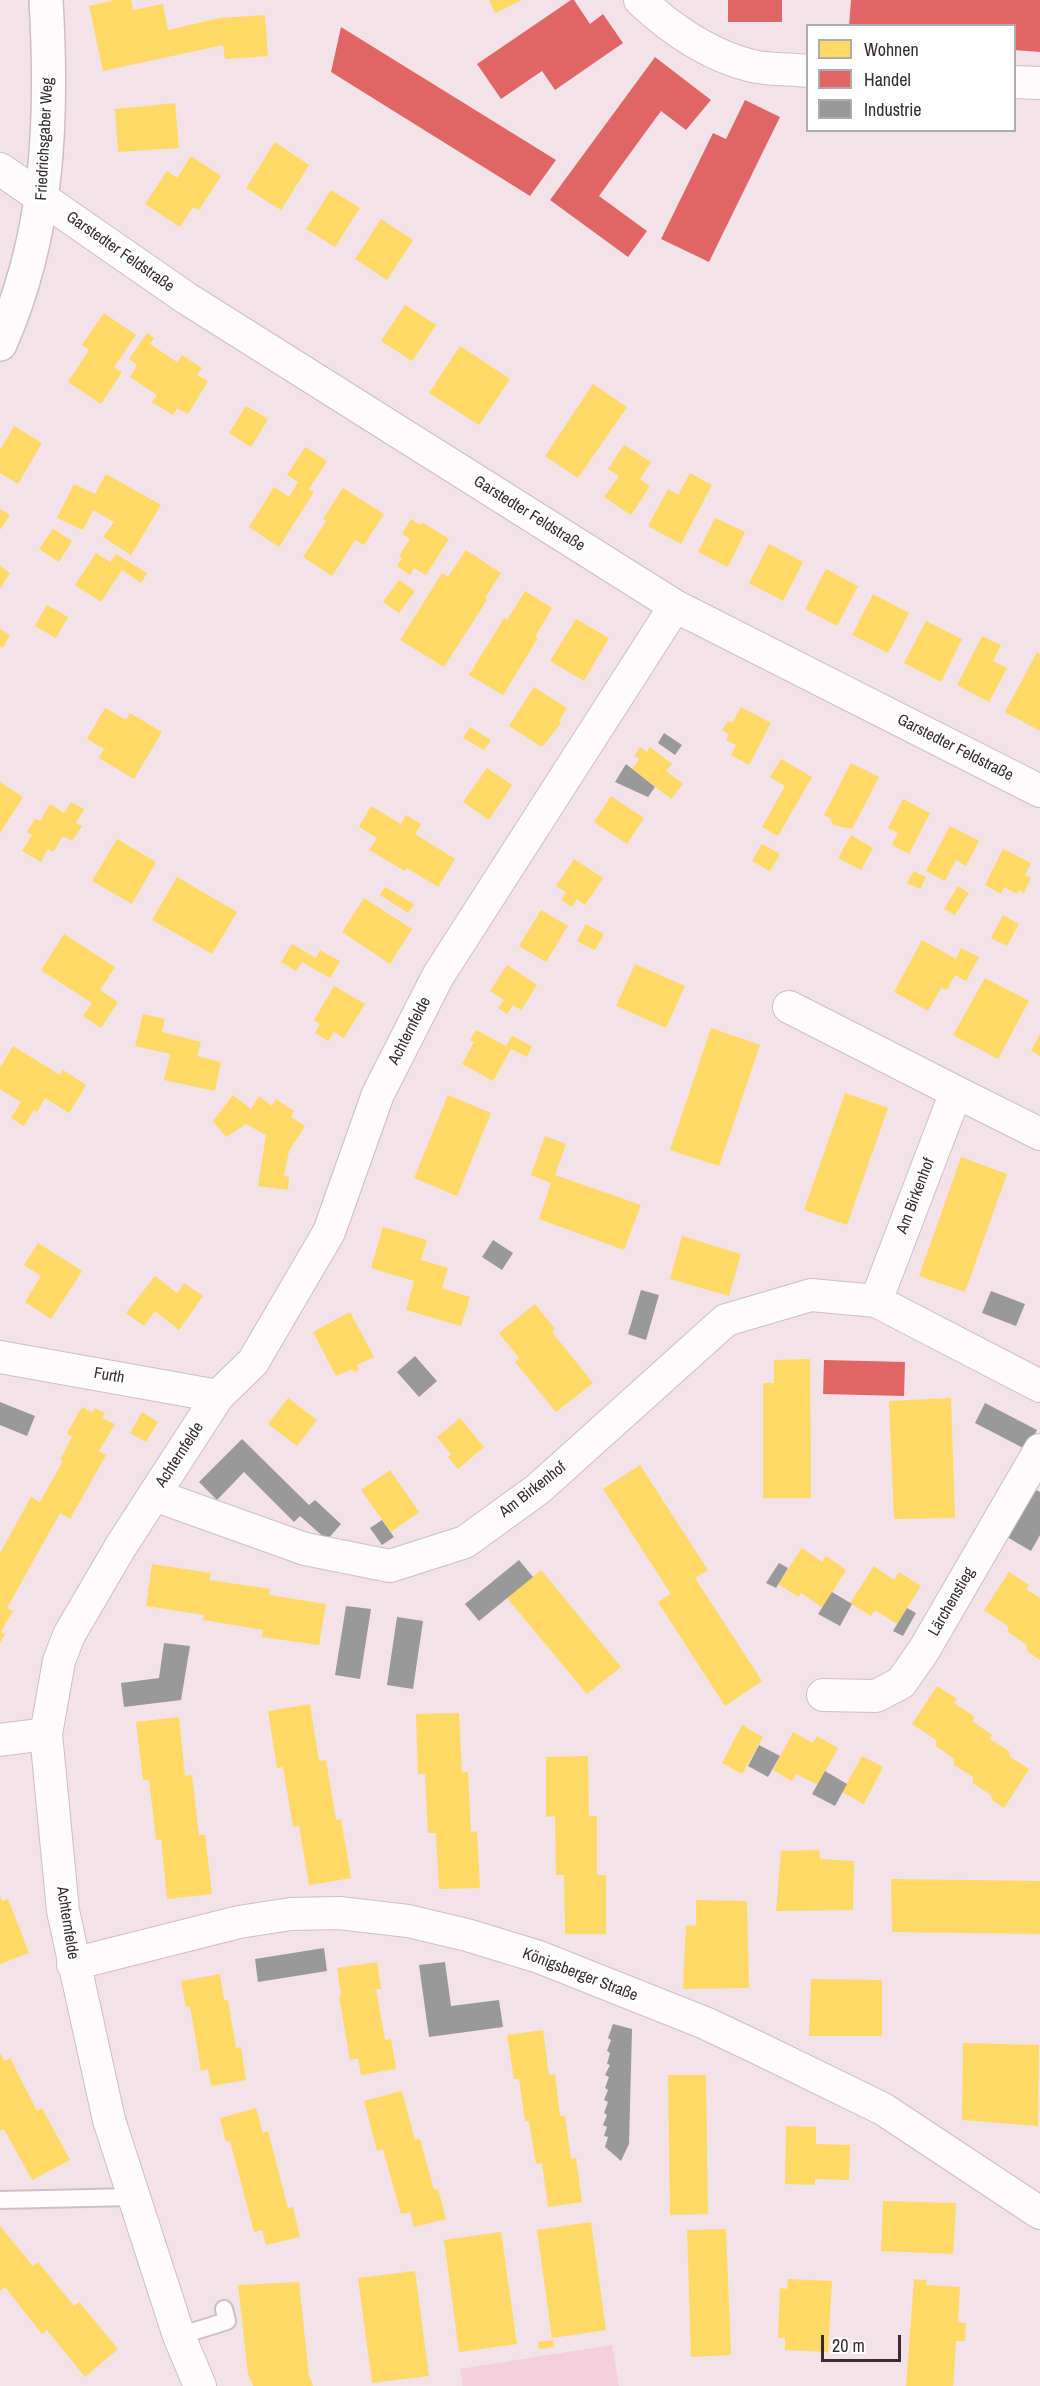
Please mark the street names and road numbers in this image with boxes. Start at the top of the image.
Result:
street label: Friedrichsgaber Weg [32,77,58,201]
street label: Garstedter Feldstraße [62,208,178,296]
street label: Garstedter Feldstraße [470,472,588,556]
street label: Garstedter Feldstraße [894,710,1016,786]
street label: Achternfelde [385,994,435,1068]
street label: Am Birkenhof [893,1155,939,1237]
street label: Furth [92,1364,126,1388]
street label: Achternfelde [152,1419,208,1491]
street label: Am Birkenhof [496,1458,570,1522]
street label: Lärchenstieg [925,1564,979,1640]
street label: Achternfelde [52,1885,82,1961]
street label: Königsberger Straße [520,1944,640,2006]

